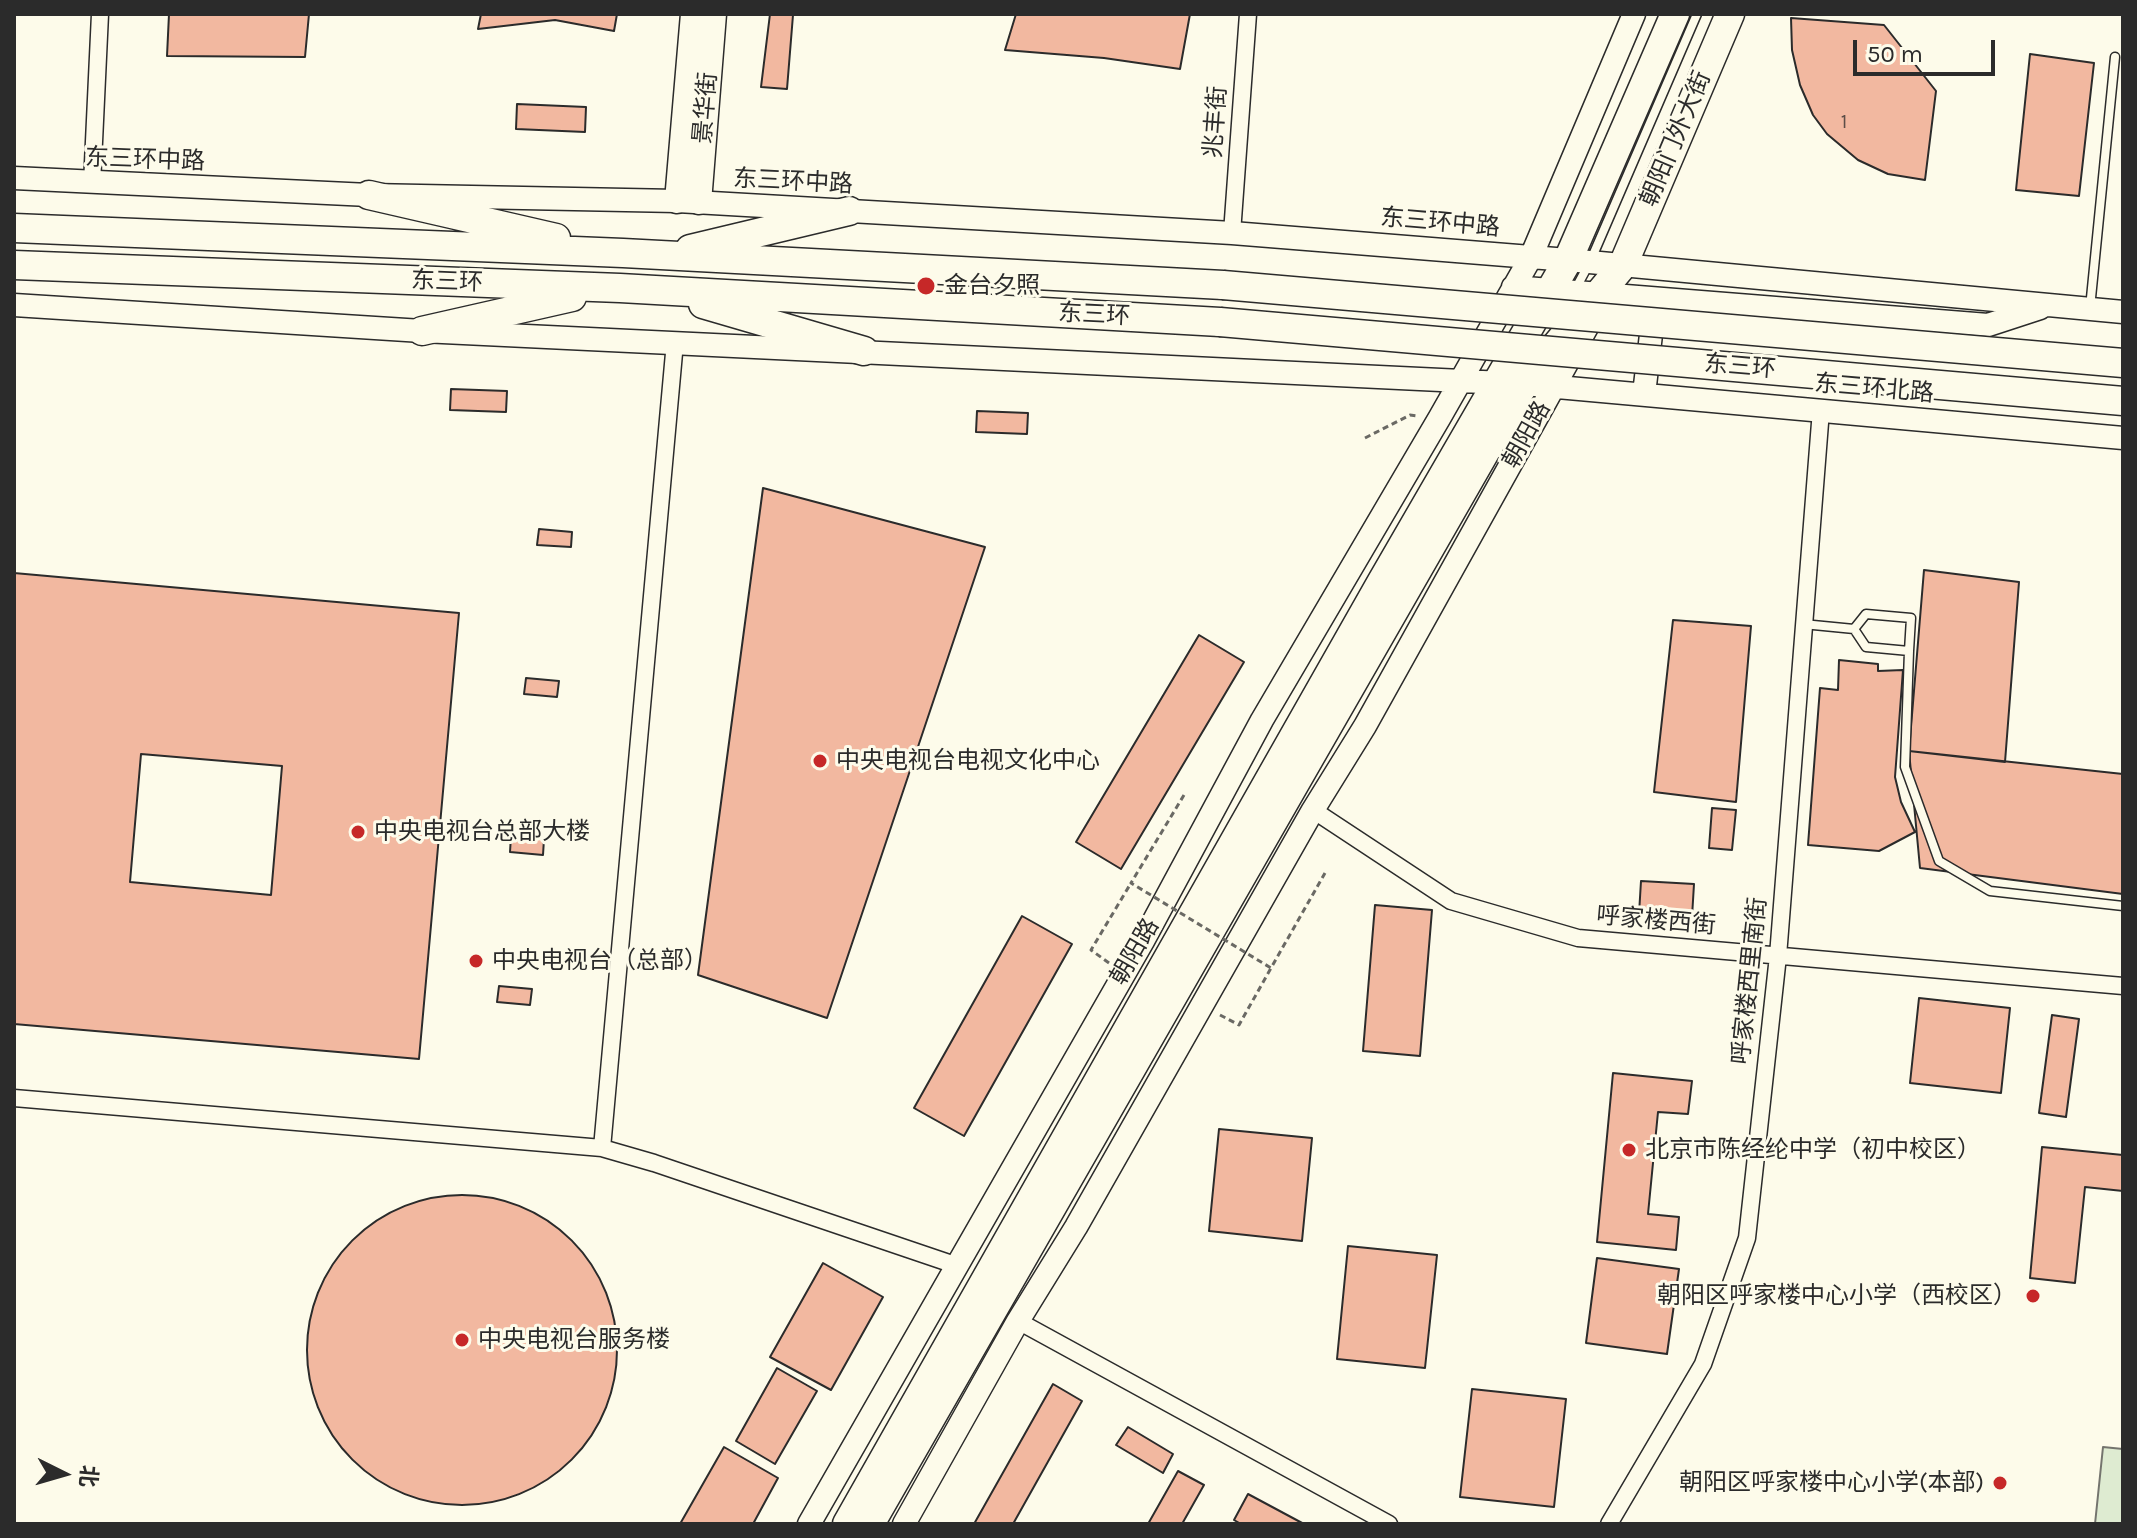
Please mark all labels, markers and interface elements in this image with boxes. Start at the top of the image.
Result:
scale bar [1857,24,1999,74]
text: 50 m [1867,40,1923,68]
street label: 朝阳门外大街 [1635,67,1717,211]
street label: 景华街 [689,71,723,145]
street label: 兆丰街 [1199,85,1233,159]
house number: 1 [1841,110,1847,134]
street label: 东三环中路 [85,144,205,176]
street label: 东三环中路 [732,164,854,200]
street label: 东三环中路 [1379,203,1501,243]
street label: 东三环 [411,266,483,298]
place label: 金台夕照 [944,272,1040,300]
marker: 金台夕照 [915,275,937,297]
street label: 东三环 [1057,299,1131,331]
street label: 东三环 [1703,350,1777,384]
street label: 东三环北路 [1813,369,1935,409]
street label: 朝阳路 [1497,397,1557,473]
place label: 中央电视台电视文化中心 [836,747,1100,775]
marker: 中央电视台电视文化中心 [811,752,829,770]
place label: 中央电视台总部大楼 [374,818,590,846]
marker: 中央电视台总部大楼 [349,823,367,841]
street label: 呼家楼西里南街 [1727,896,1773,1066]
street label: 呼家楼西街 [1595,901,1717,941]
street label: 朝阳路 [1105,914,1165,990]
place label: 中央电视台（总部） [492,947,708,975]
marker: 中央电视台（总部） [467,952,485,970]
place label: 北京市陈经纶中学（初中校区） [1645,1136,1981,1164]
marker: 北京市陈经纶中学（初中校区） [1620,1141,1638,1159]
place label: 朝阳区呼家楼中心小学（西校区） [1657,1282,2017,1310]
marker: 朝阳区呼家楼中心小学（西校区） [2024,1287,2042,1305]
place label: 中央电视台服务楼 [478,1326,670,1354]
marker: 中央电视台服务楼 [453,1331,471,1349]
north arrow [24,1434,104,1514]
text: 北 [74,1464,102,1488]
place label: 朝阳区呼家楼中心小学(本部) [1679,1469,1984,1497]
marker: 朝阳区呼家楼中心小学(本部) [1991,1474,2009,1492]

